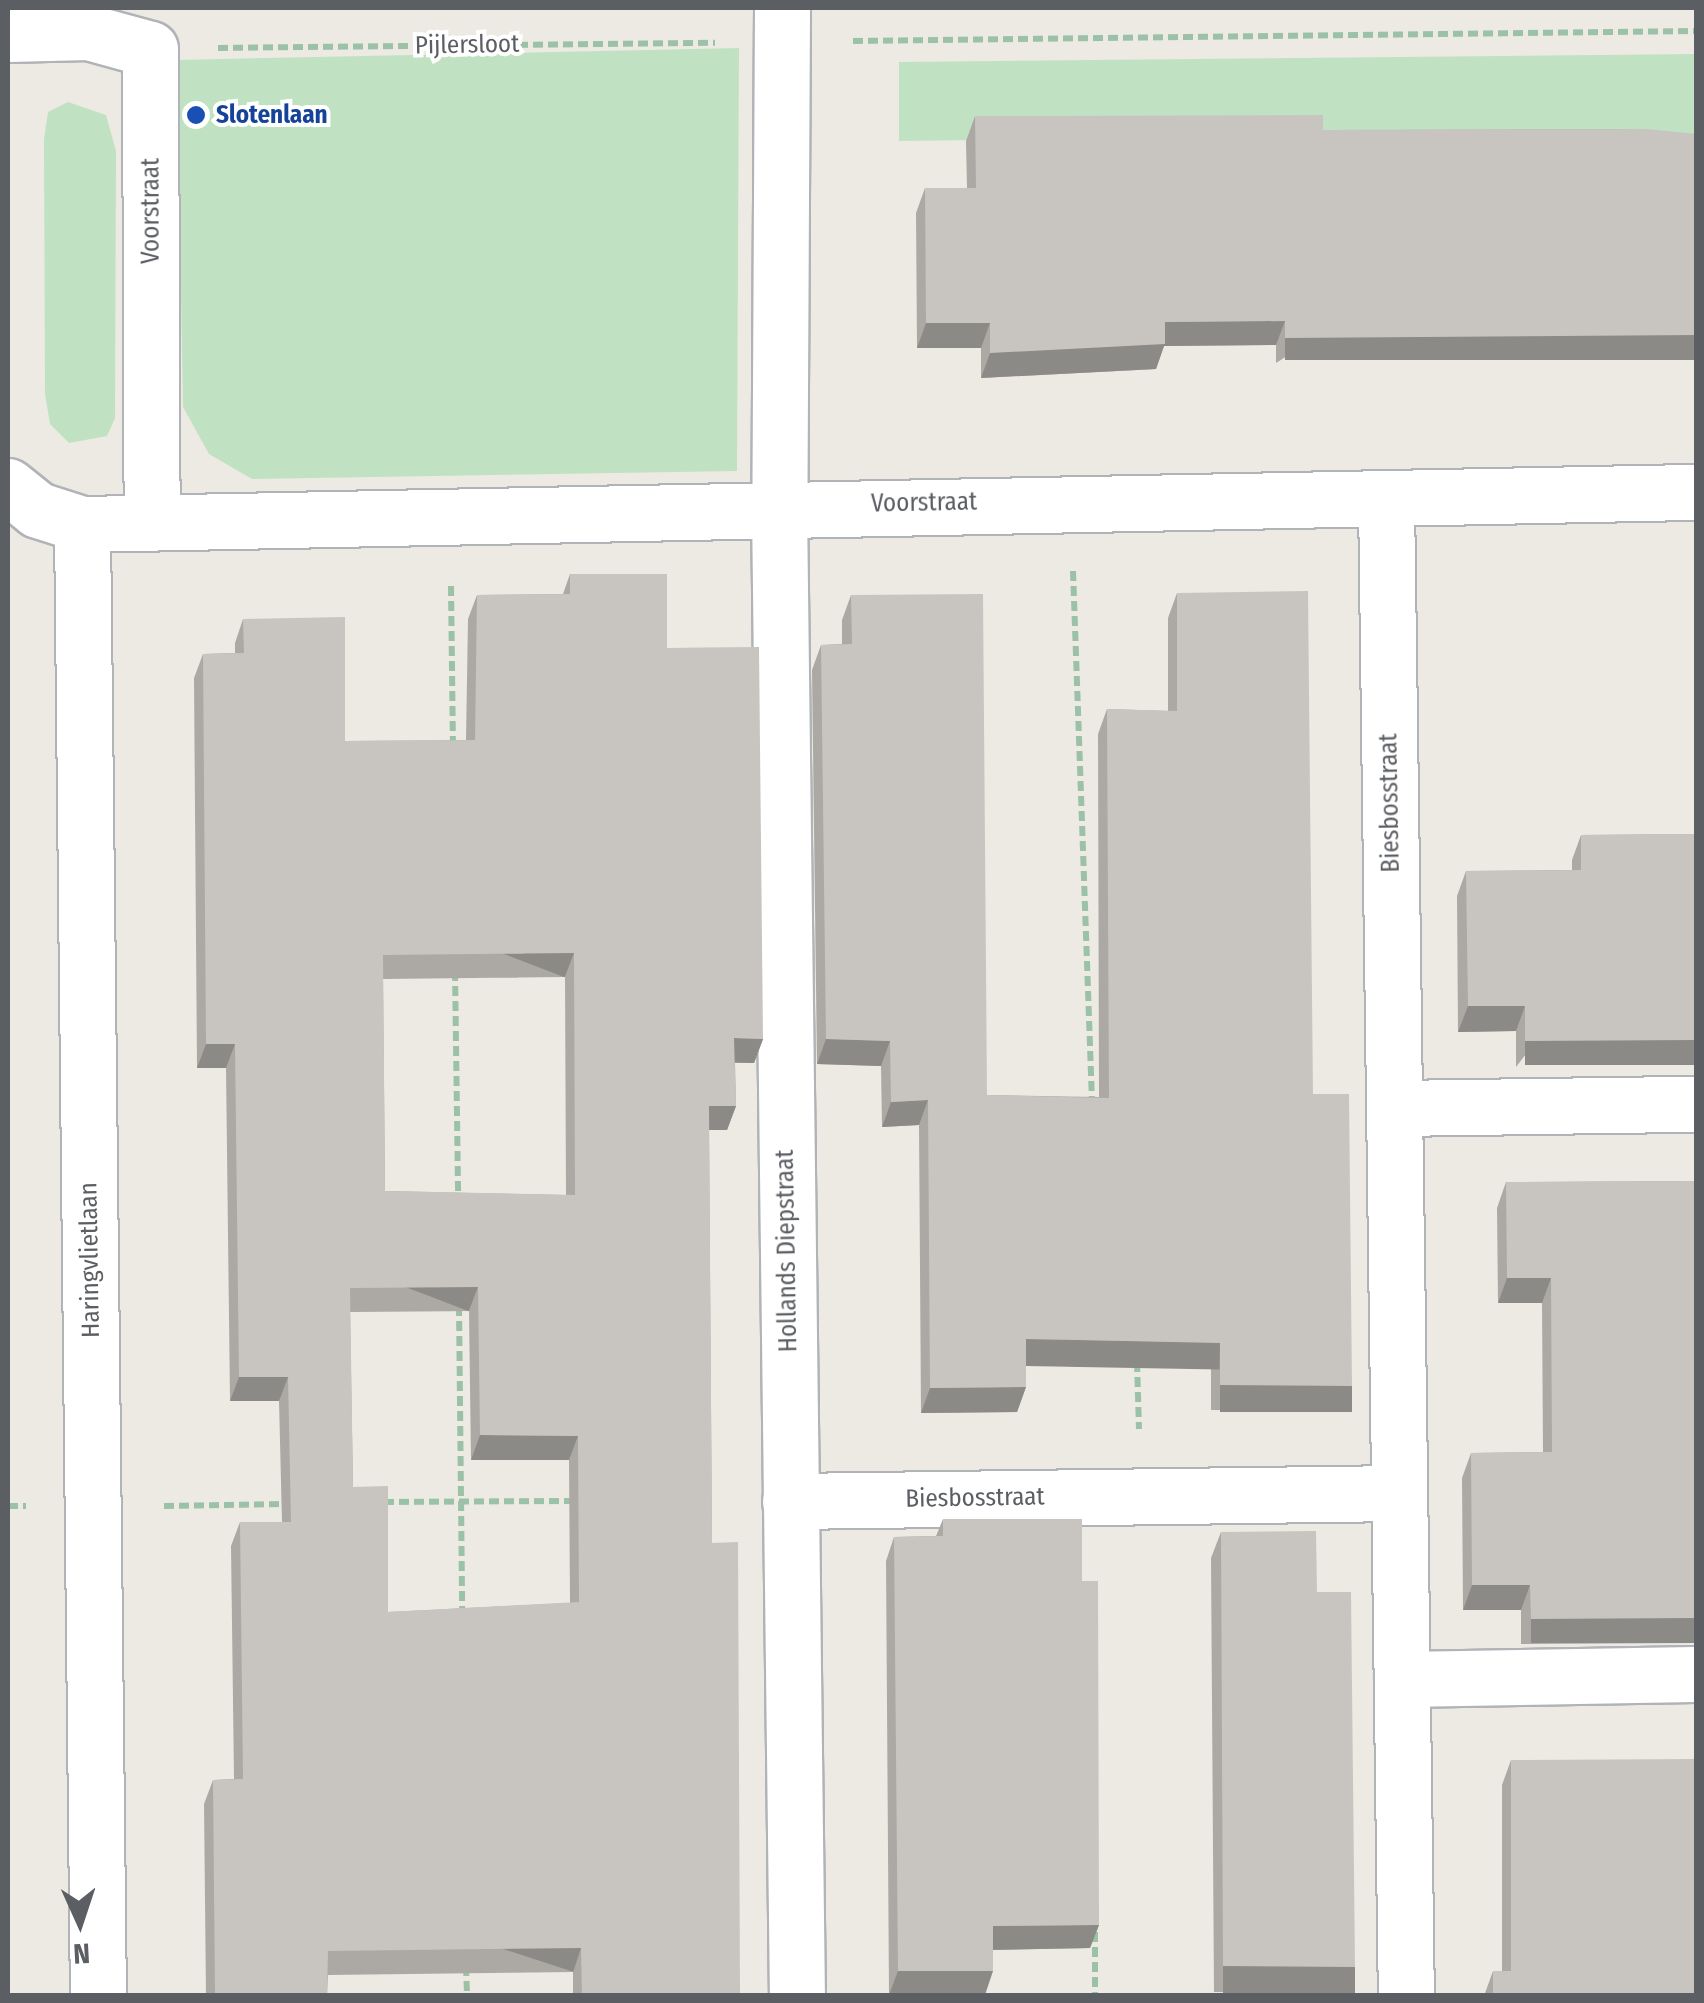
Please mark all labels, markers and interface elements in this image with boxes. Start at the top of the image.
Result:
street label: Pijlersloot [414,29,520,61]
place label: Slotenlaan [216,100,328,130]
marker: Slotenlaan [185,104,207,126]
street label: Voorstraat [136,158,166,264]
street label: Voorstraat [871,487,977,519]
street label: Biesbosstraat [1374,733,1406,873]
street label: Hollands Diepstraat [770,1149,804,1353]
street label: Haringvlietlaan [74,1182,106,1338]
street label: Biesbosstraat [905,1482,1045,1514]
north arrow [30,1873,130,1973]
text: N [72,1937,91,1970]

